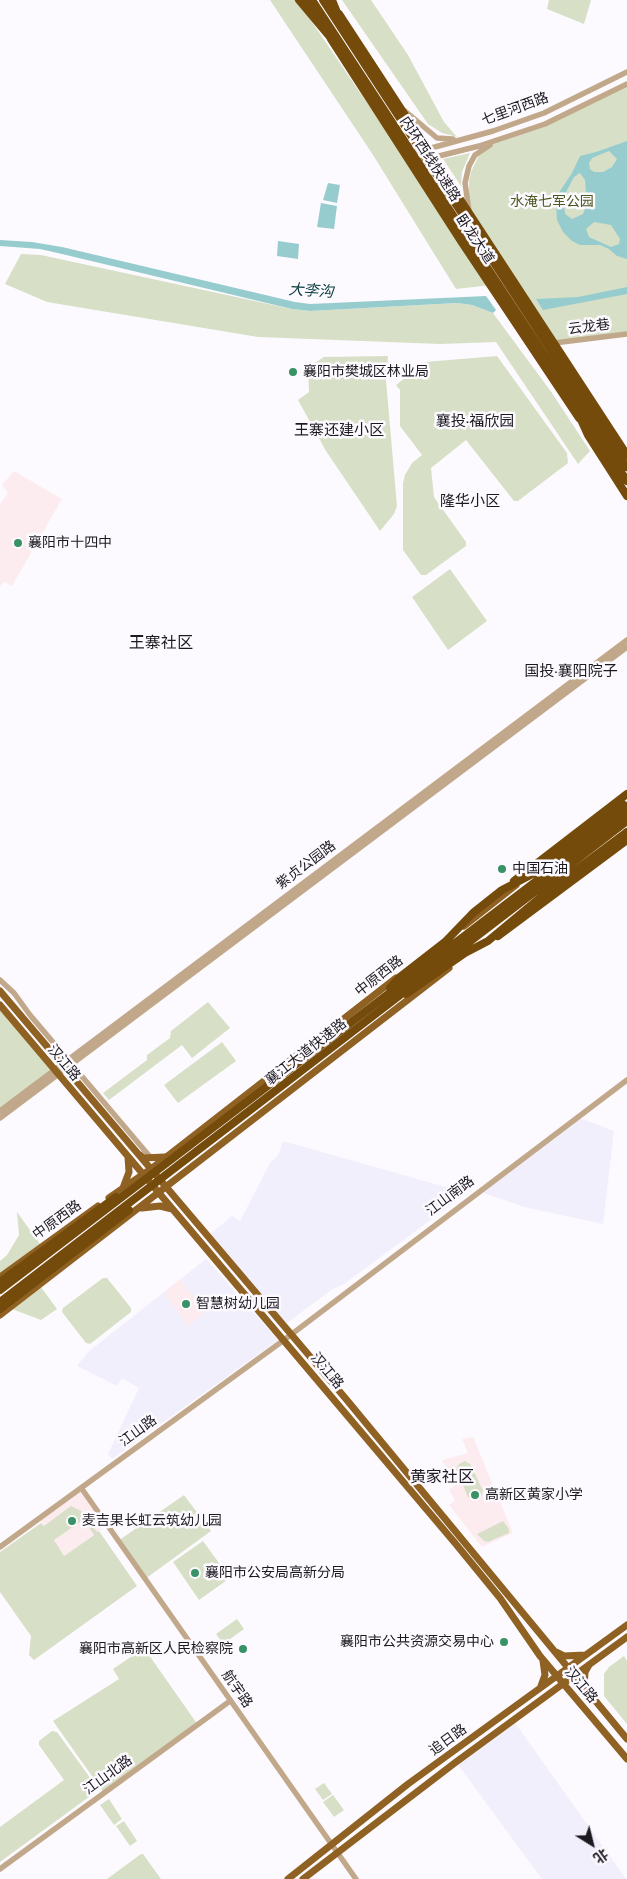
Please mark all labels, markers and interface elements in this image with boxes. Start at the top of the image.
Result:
street label: 七里河西路 [479,89,551,129]
street label: 内环西线快速路 [396,113,464,205]
park label: 水淹七军公园 [510,194,594,210]
street label: 卧龙大道 [452,211,498,267]
water label: 大李沟 [288,281,334,301]
street label: 云龙巷 [567,316,611,338]
place label: 襄阳市樊城区林业局 [303,364,429,380]
marker: 襄阳市樊城区林业局 [287,366,299,378]
district label: 襄投·福欣园 [436,412,514,430]
district label: 王寨还建小区 [294,421,384,439]
district label: 隆华小区 [440,492,500,510]
place label: 襄阳市十四中 [28,535,112,551]
marker: 襄阳市十四中 [12,537,24,549]
district label: 王寨社区 [129,633,193,653]
district label: 国投·襄阳院子 [524,662,618,680]
street label: 紫贞公园路 [273,837,339,893]
place label: 中国石油 [512,861,568,877]
marker: 中国石油 [496,863,508,875]
street label: 中原西路 [352,952,406,1000]
street label: 襄江大道快速路 [262,1015,350,1089]
street label: 汉江路 [44,1042,84,1084]
street label: 江山南路 [423,1172,477,1220]
street label: 中原西路 [29,1197,85,1243]
place label: 智慧树幼儿园 [196,1296,280,1312]
marker: 智慧树幼儿园 [180,1298,192,1310]
street label: 汉江路 [307,1350,347,1392]
street label: 江山路 [116,1412,160,1450]
district label: 黄家社区 [410,1467,474,1487]
place label: 高新区黄家小学 [485,1487,583,1503]
marker: 高新区黄家小学 [469,1489,481,1501]
place label: 麦吉果长虹云筑幼儿园 [82,1513,222,1529]
marker: 麦吉果长虹云筑幼儿园 [66,1515,78,1527]
place label: 襄阳市公安局高新分局 [205,1565,345,1581]
marker: 襄阳市公安局高新分局 [189,1567,201,1579]
place label: 襄阳市公共资源交易中心 [340,1634,494,1650]
marker: 襄阳市公共资源交易中心 [498,1636,510,1648]
place label: 襄阳市高新区人民检察院 [79,1641,233,1657]
marker: 襄阳市高新区人民检察院 [237,1643,249,1655]
street label: 汉江路 [561,1664,601,1706]
street label: 航宇路 [218,1667,256,1711]
street label: 追日路 [426,1721,470,1759]
street label: 江山北路 [80,1752,136,1798]
north arrow [567,1819,617,1869]
text: 北 [590,1845,612,1868]

